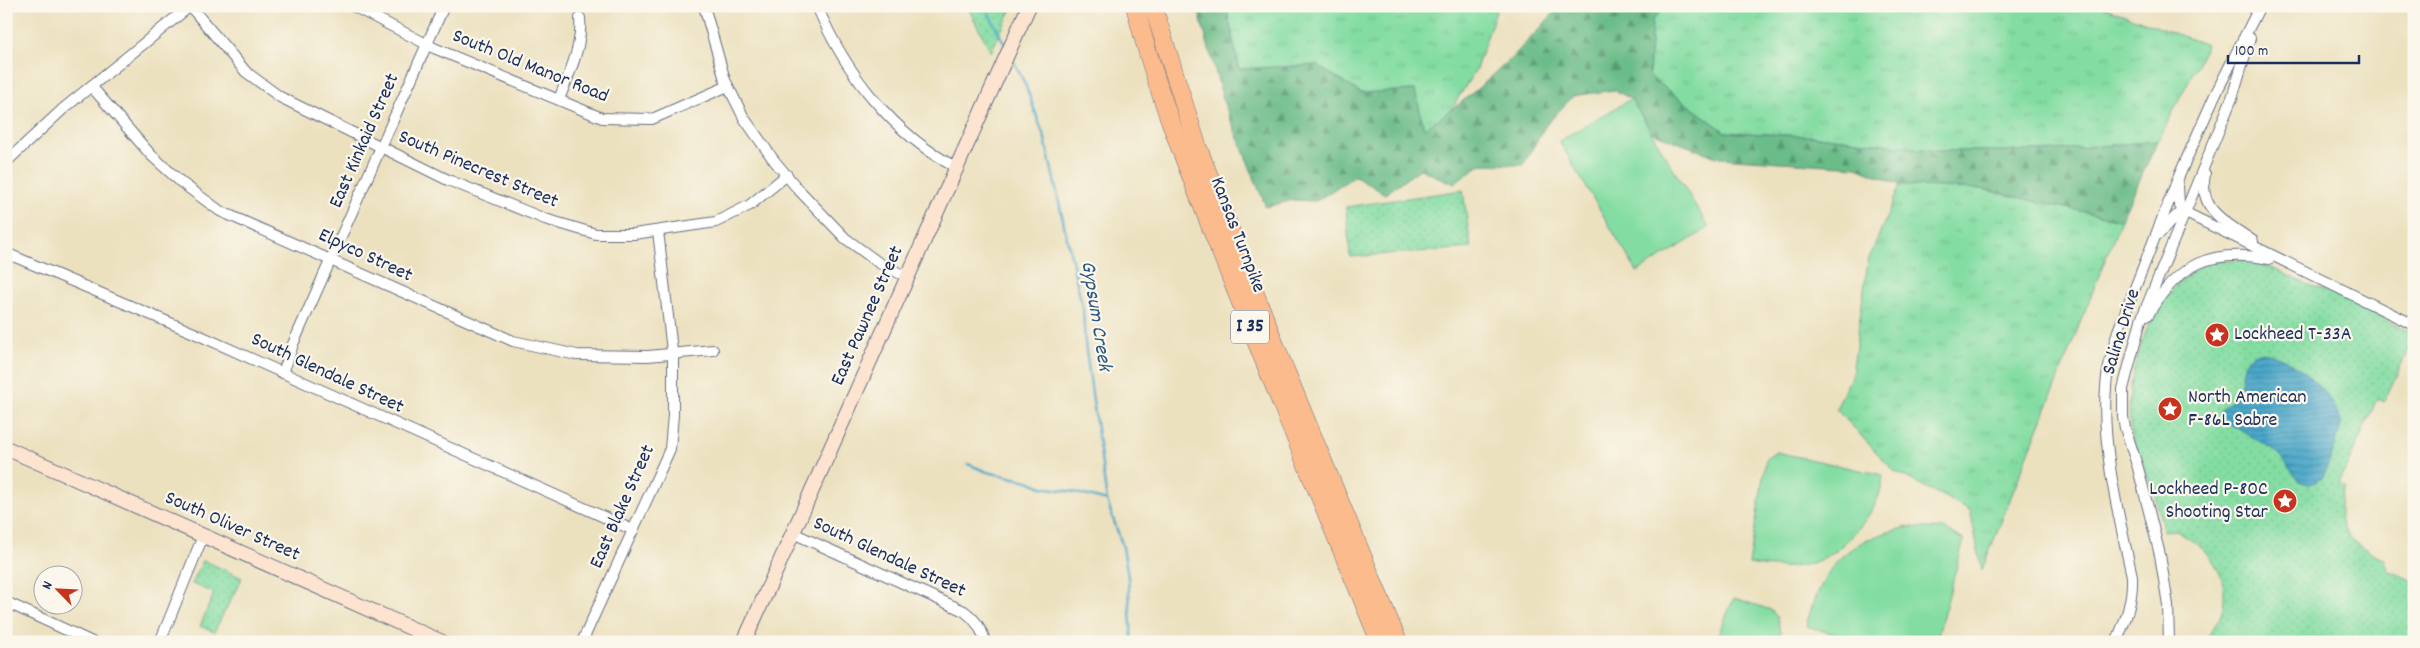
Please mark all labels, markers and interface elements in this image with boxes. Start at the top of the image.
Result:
street label: South Old Manor Road [448,23,612,111]
scale bar [2228,32,2359,64]
text: 100 m [2235,41,2268,63]
street label: East Kinkaid Street [323,69,407,213]
street label: South Pinecrest Street [394,124,562,216]
street label: Kansas Turnpike [1202,173,1272,297]
street label: Elpyco Street [313,222,417,290]
street label: East Pawnee Street [825,242,911,390]
water label: Gypsum Creek [1071,259,1119,376]
street label: Salina Drive [2096,285,2148,378]
road number: I 35 [1231,311,1269,344]
place label: Lockheed T-33A [2234,321,2352,349]
place icon: Lockheed T-33A [2204,322,2230,348]
street label: South Glendale Street [246,326,408,422]
place label: North American F-86L Sabre [2188,384,2307,435]
place icon: North American F-86L Sabre [2157,396,2183,422]
street label: East Blake Street [583,441,663,573]
place label: Lockheed P-80C Shooting Star [2149,476,2269,527]
street label: South Oliver Street [160,485,304,569]
place icon: Lockheed P-80C Shooting Star [2272,488,2298,514]
street label: South Glendale Street [808,510,970,606]
north arrow [32,566,82,616]
text: N [37,578,59,593]

